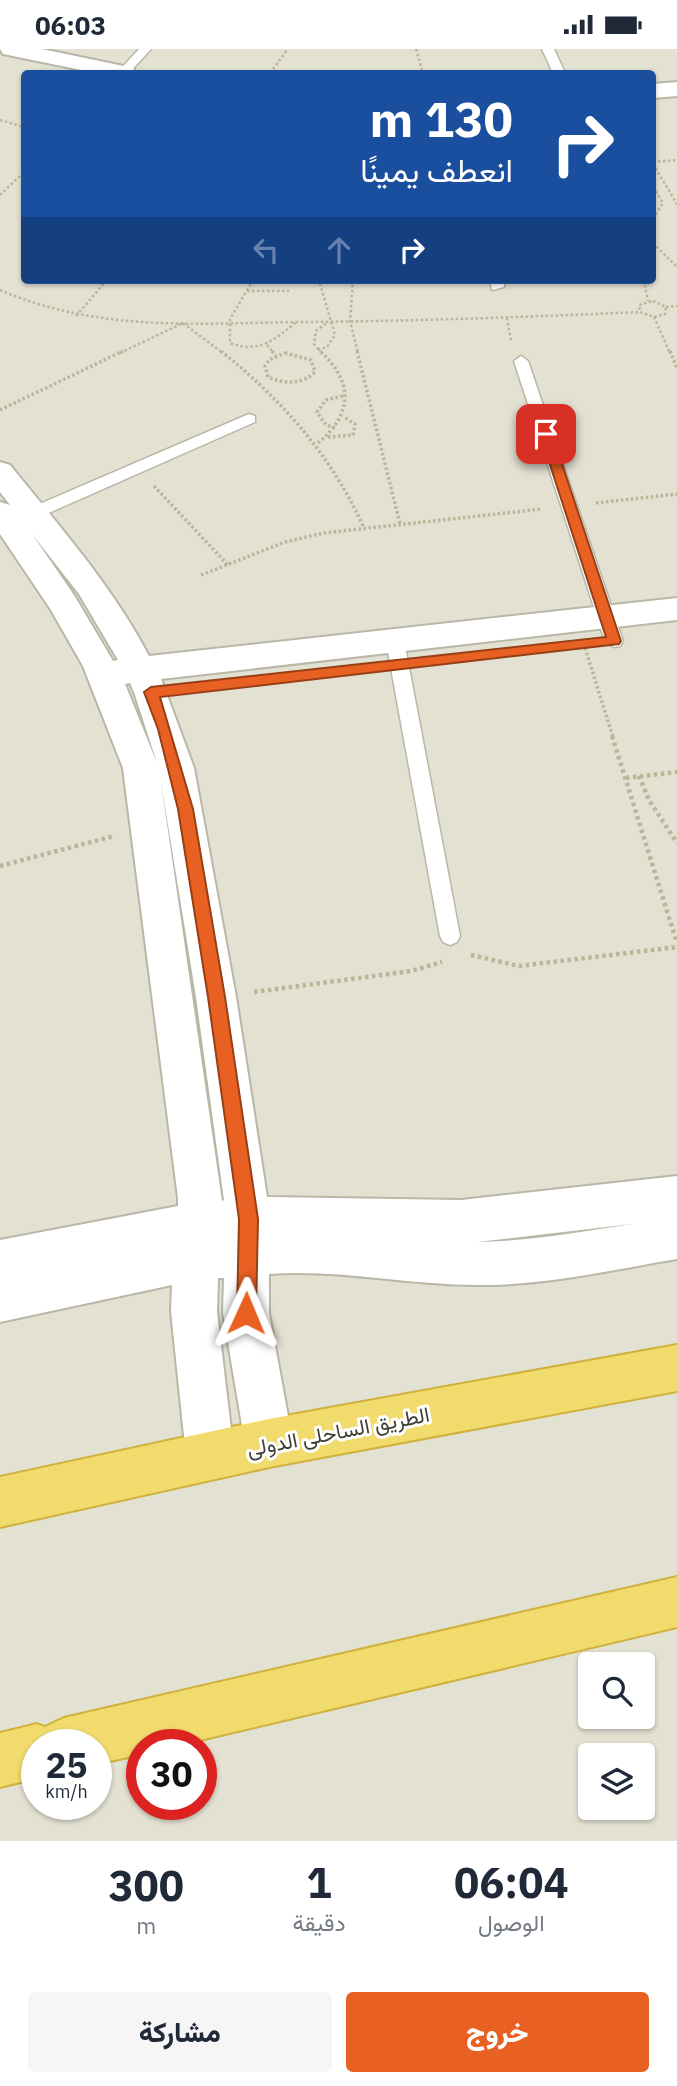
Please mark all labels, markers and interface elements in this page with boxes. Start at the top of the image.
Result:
text: 06:03 [35,8,106,42]
text: 130 m [369,87,513,150]
icon: right [537,98,628,189]
text: انعطف يمينًا [360,149,513,191]
icon: left [247,231,285,269]
icon: ahead [320,231,358,269]
icon: right [393,231,431,269]
pin [516,404,576,464]
icon: arrive [527,415,565,453]
position arrow [209,1276,283,1350]
street label: الطريق الساحلى الدولى [244,1400,432,1462]
map controls [578,1652,655,1820]
button: search [578,1652,655,1729]
speed limit sign: 30 [126,1729,217,1820]
text: 25 [45,1742,88,1788]
button: layers [578,1743,655,1820]
text: km/h [45,1780,88,1803]
text: 1 [306,1855,332,1910]
text: 06:04 [454,1855,569,1910]
text: 300 [108,1858,184,1913]
text: دقيقة [292,1907,346,1937]
text: الوصول [478,1907,544,1937]
text: m [136,1910,156,1940]
button: مشاركة [28,1992,332,2072]
button: خروج [346,1992,649,2072]

